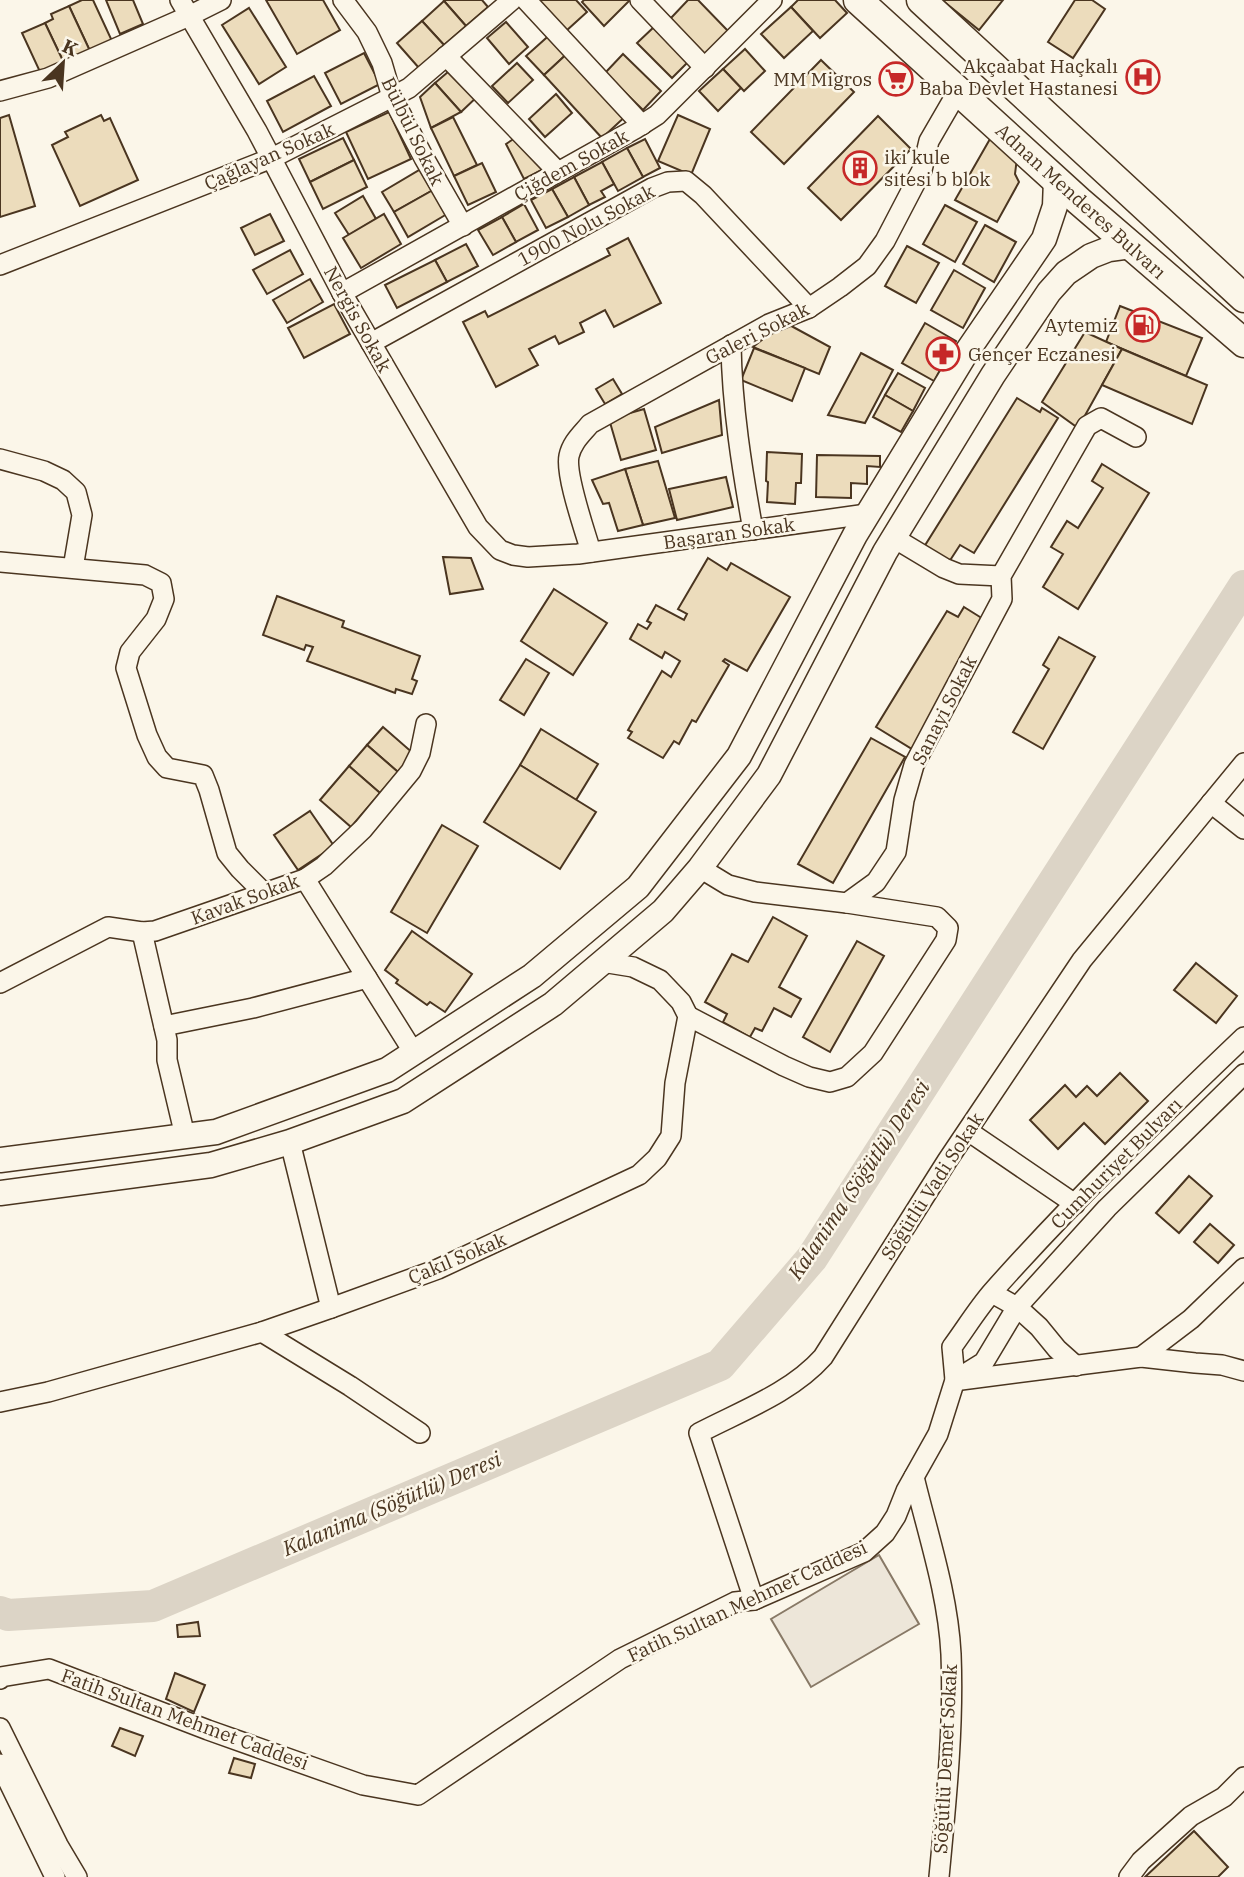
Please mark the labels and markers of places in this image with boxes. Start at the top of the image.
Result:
place label: Akçaabat Haçkalı Baba Devlet Hastanesi [919,54,1118,100]
hospital icon: Akçaabat Haçkalı Baba Devlet Hastanesi [1124,58,1162,96]
supermarket icon: MM Migros [877,60,915,98]
place label: MM Migros [773,67,872,91]
place label: iki kule sitesi b blok [884,145,990,191]
building icon: iki kule sitesi b blok [841,149,879,187]
fuel station icon: Aytemiz [1124,306,1162,344]
place label: Aytemiz [1044,313,1118,337]
pharmacy icon: Gençer Eczanesi [924,335,962,373]
place label: Gençer Eczanesi [968,342,1116,366]

